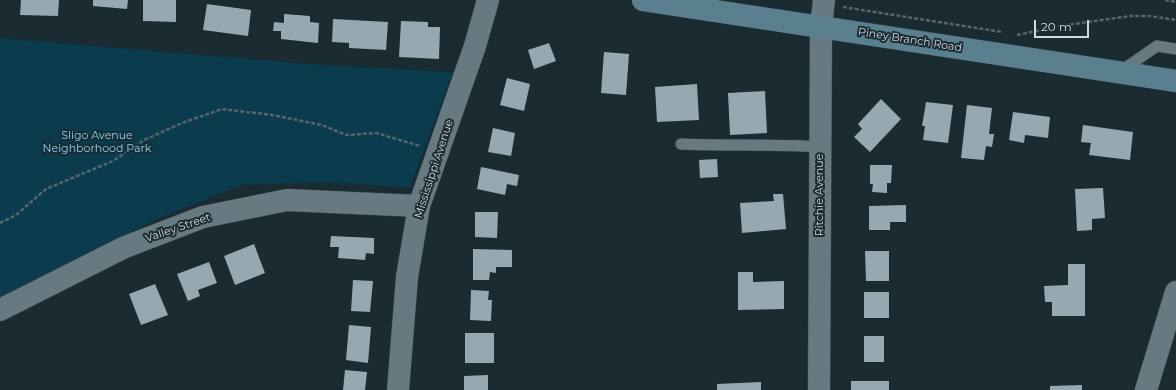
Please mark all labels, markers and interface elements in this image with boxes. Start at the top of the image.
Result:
scale bar [1036,12,1091,38]
text: 20 m [1041,19,1072,34]
street label: Piney Branch Road [857,25,963,55]
street label: Mississippi Avenue [412,118,456,220]
park label: Sligo Avenue Neighborhood Park [43,129,151,155]
street label: Ritchie Avenue [813,154,827,236]
street label: Valley Street [144,211,212,245]

